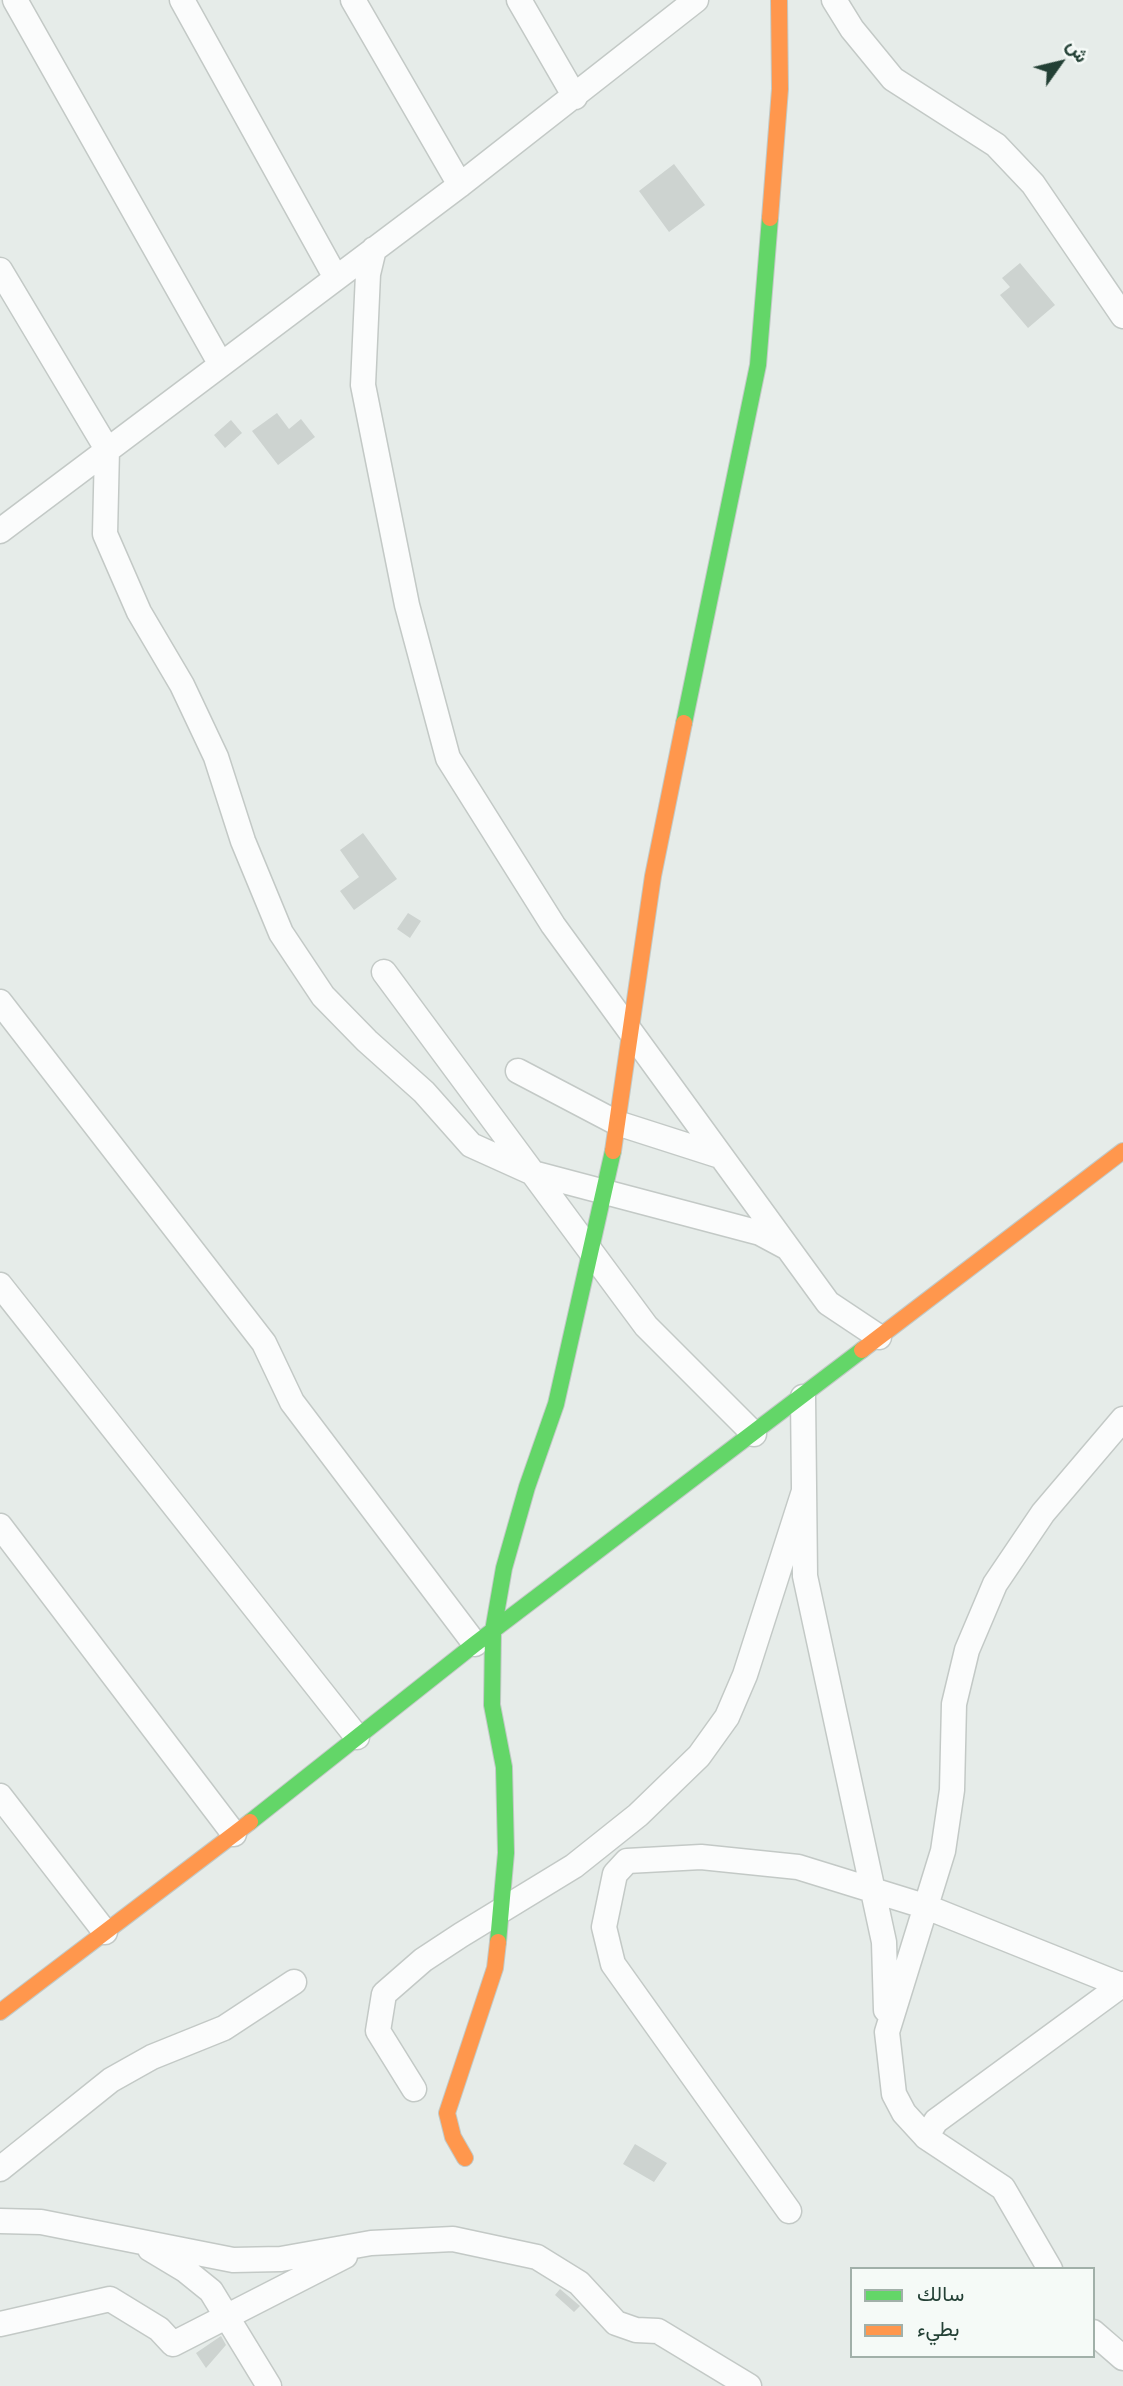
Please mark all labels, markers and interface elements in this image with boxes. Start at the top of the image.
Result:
north arrow [1025,28,1095,98]
text: ش [1063,36,1093,66]
legend [850,2267,1095,2358]
text: سالك [917,2282,964,2305]
text: بطيء [917,2317,960,2340]

